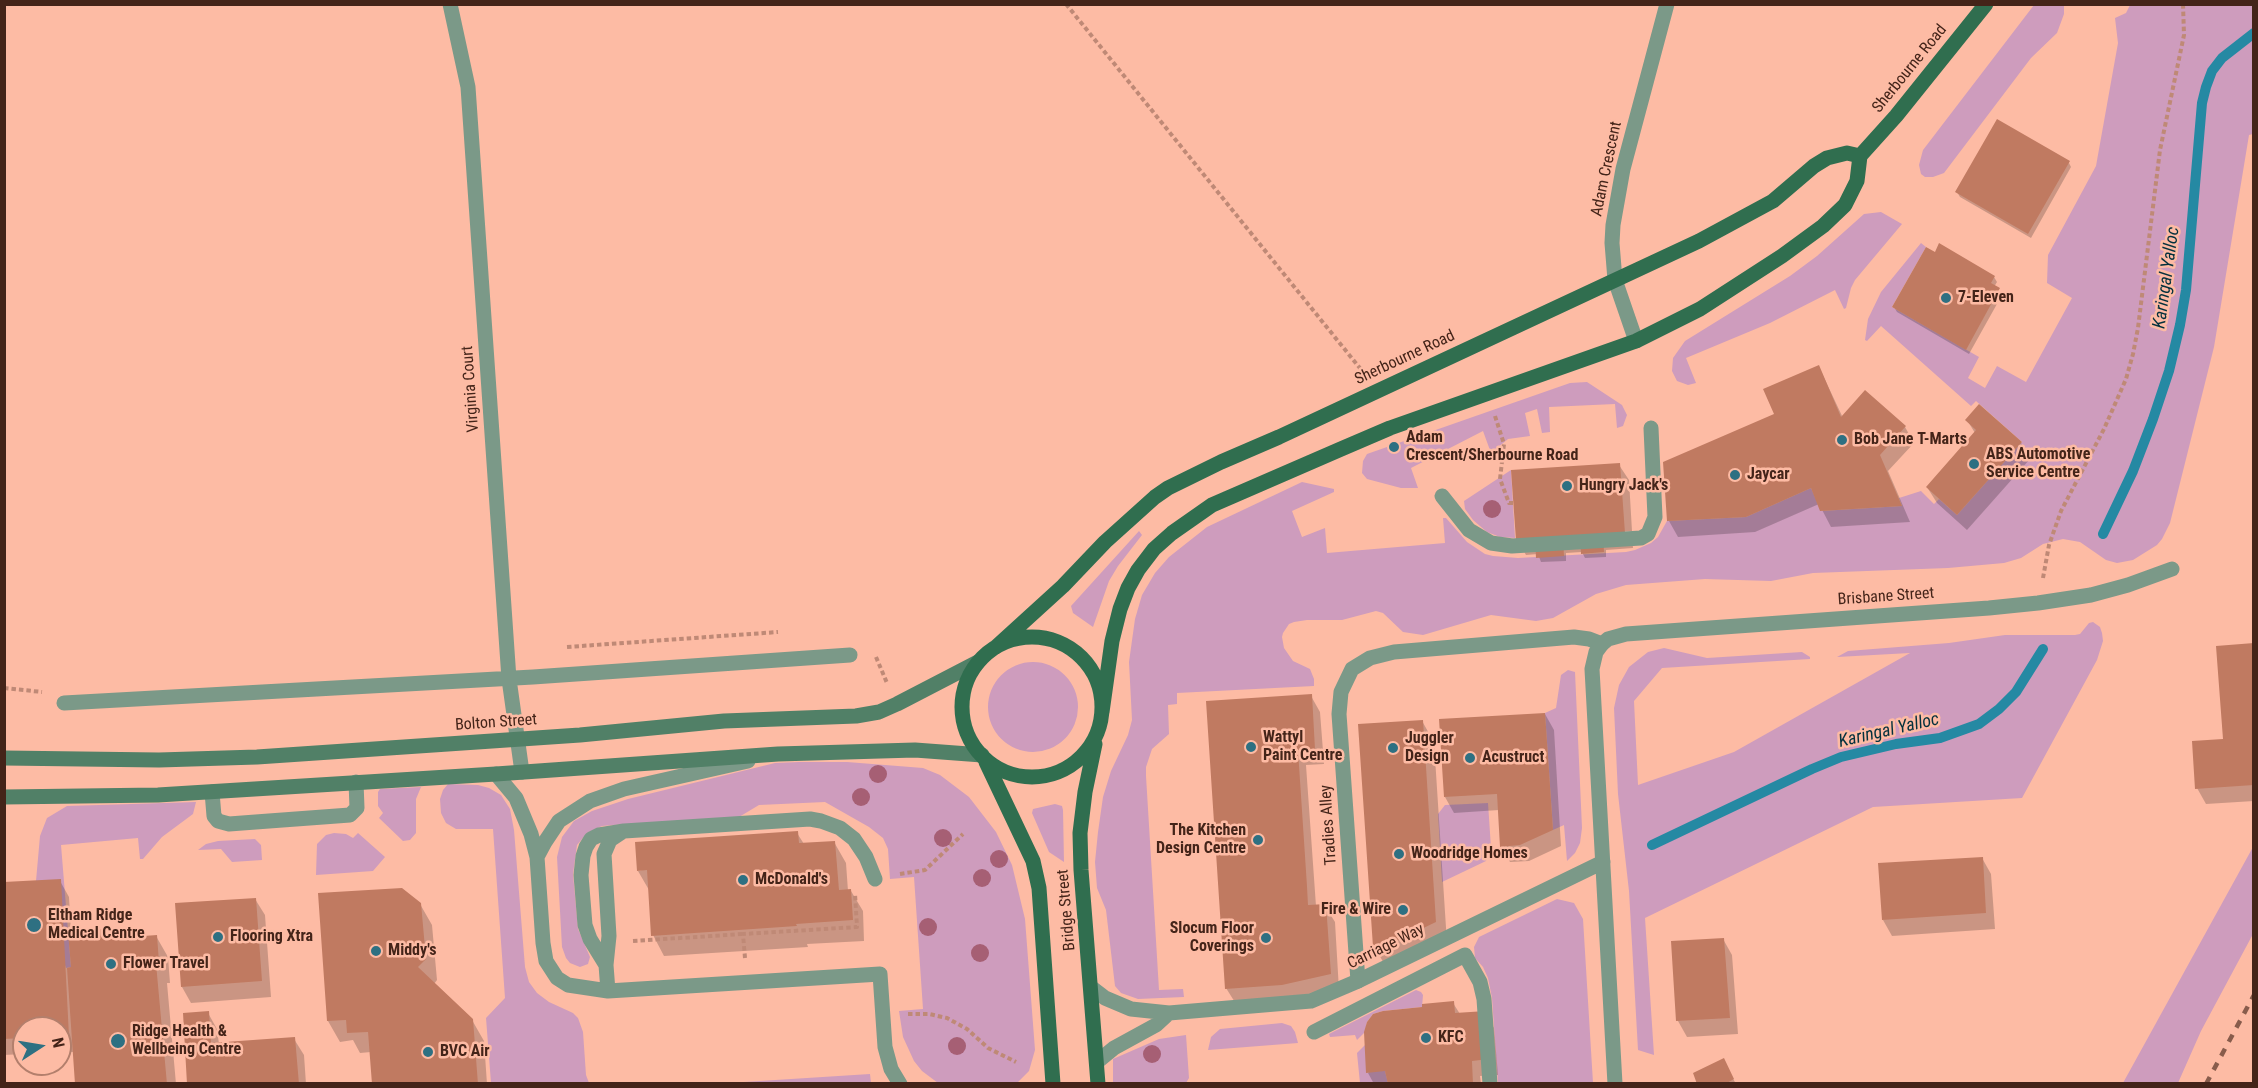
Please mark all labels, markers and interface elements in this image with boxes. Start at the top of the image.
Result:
street label: Sherbourne Road [1869,21,1951,117]
street label: Adam Crescent [1588,120,1626,218]
water label: Karingal Yalloc [2149,226,2185,330]
place label: 7-Eleven [1958,288,2014,308]
marker: 7-Eleven [1939,291,1953,305]
street label: Sherbourne Road [1352,326,1458,390]
street label: Virginia Court [458,345,484,433]
place label: Adam Crescent/Sherbourne Road [1406,428,1578,466]
place label: Bob Jane T-Marts [1854,430,1967,450]
marker: Bob Jane T-Marts [1835,433,1849,447]
marker: Adam Crescent/Sherbourne Road [1387,440,1401,454]
place label: ABS Automotive Service Centre [1986,445,2090,483]
marker: ABS Automotive Service Centre [1967,457,1981,471]
place label: Jaycar [1747,465,1789,485]
marker: Jaycar [1728,468,1742,482]
place label: Hungry Jack's [1579,476,1668,496]
marker: Hungry Jack's [1560,479,1574,493]
street label: Brisbane Street [1837,584,1935,610]
water label: Karingal Yalloc [1837,709,1941,753]
street label: Bolton Street [454,711,538,735]
place label: Wattyl Paint Centre [1263,728,1342,766]
place label: Juggler Design [1405,729,1454,767]
marker: Wattyl Paint Centre [1244,740,1258,754]
marker: Juggler Design [1386,741,1400,755]
place label: Acustruct [1482,748,1544,768]
marker: Acustruct [1463,751,1477,765]
street label: Tradies Alley [1317,784,1341,866]
place label: The Kitchen Design Centre [1156,821,1246,859]
marker: The Kitchen Design Centre [1251,833,1265,847]
place label: Woodridge Homes [1411,844,1528,864]
marker: Woodridge Homes [1392,847,1406,861]
street label: Bridge Street [1054,868,1080,952]
place label: McDonald's [755,870,828,890]
marker: McDonald's [736,873,750,887]
place label: Fire & Wire [1321,900,1391,920]
marker: Fire & Wire [1396,903,1410,917]
place label: Eltham Ridge Medical Centre [48,906,145,944]
marker: Eltham Ridge Medical Centre [25,916,43,934]
place label: Slocum Floor Coverings [1170,919,1254,957]
street label: Carriage Way [1344,920,1428,974]
place label: Flooring Xtra [230,927,313,947]
marker: Flooring Xtra [211,930,225,944]
marker: Slocum Floor Coverings [1259,931,1273,945]
place label: Middy's [388,941,436,961]
marker: Middy's [369,944,383,958]
place label: Flower Travel [123,954,209,974]
marker: Flower Travel [104,957,118,971]
north arrow [12,1016,72,1076]
place label: Ridge Health & Wellbeing Centre [132,1022,241,1060]
place label: KFC [1438,1028,1464,1048]
marker: KFC [1419,1031,1433,1045]
marker: Ridge Health & Wellbeing Centre [109,1032,127,1050]
text: N [48,1036,68,1049]
place label: BVC Air [440,1042,490,1062]
marker: BVC Air [421,1045,435,1059]

